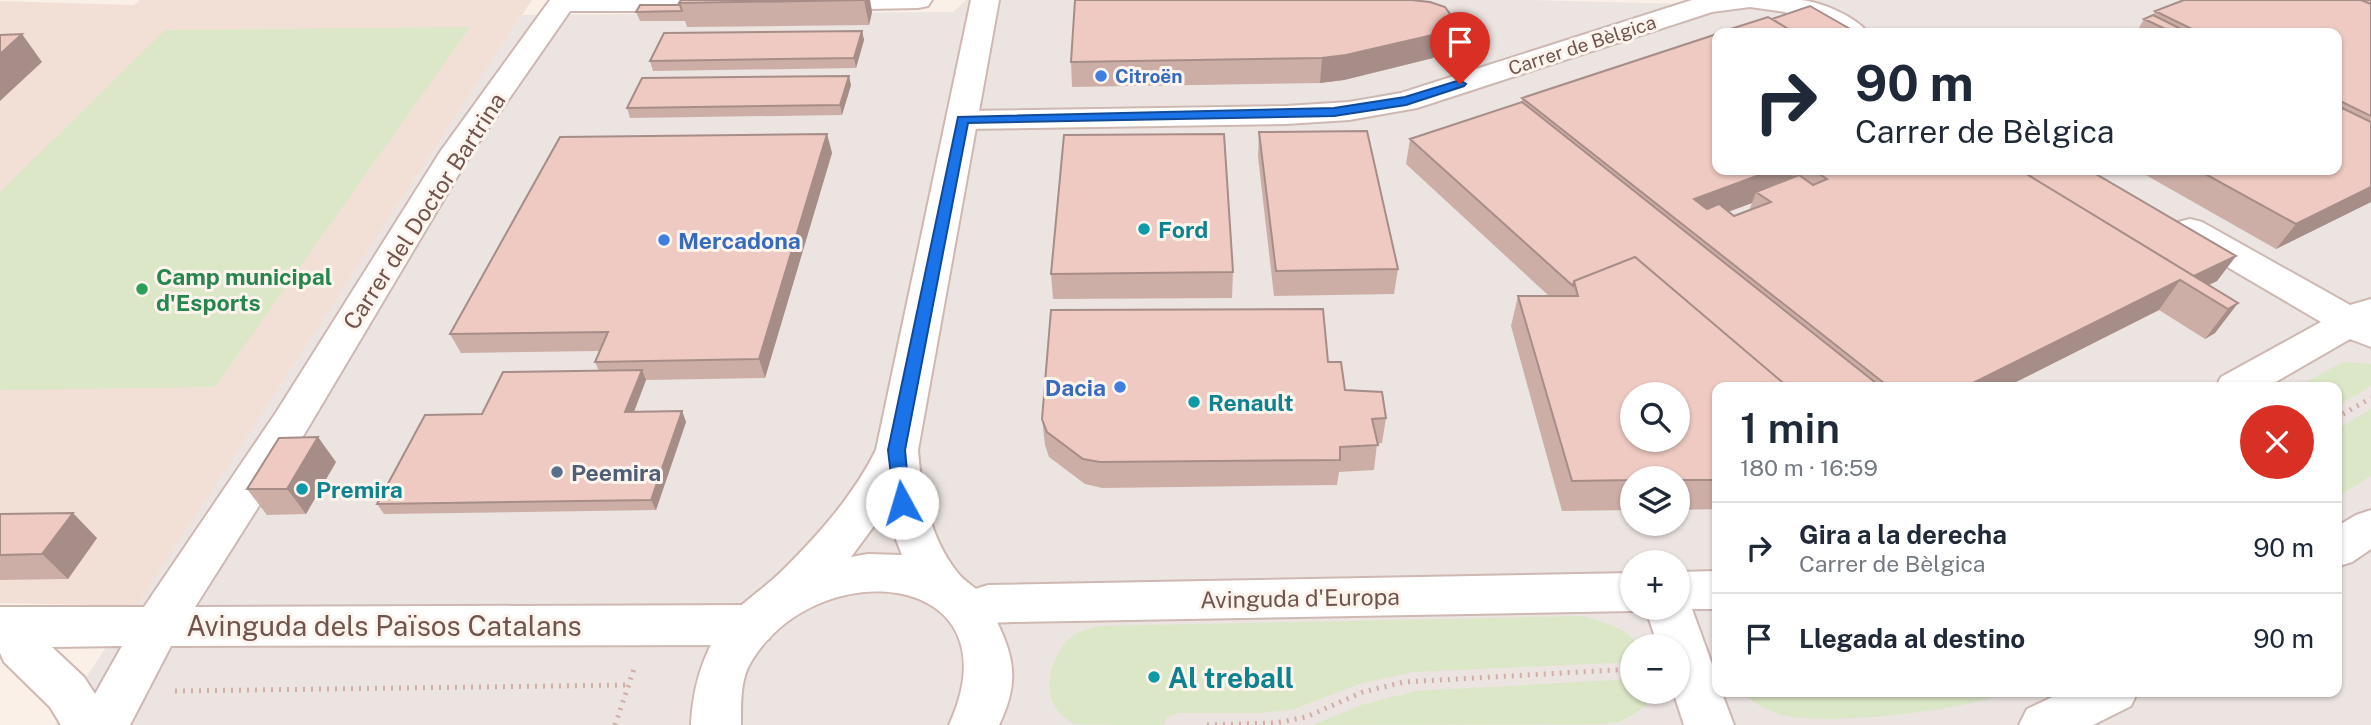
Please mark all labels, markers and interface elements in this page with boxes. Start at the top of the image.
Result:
street label: Carrer de Bèlgica [1505,11,1659,79]
pin [1430,12.0,1490,84]
icon: arrive [1441,23,1479,61]
text: 90 m [1855,54,1974,112]
icon: right [1740,56,1831,147]
place label: Citroën [1115,65,1183,87]
marker: Citroën [1093,68,1109,84]
street label: Carrer del Doctor Bartrina [337,88,511,334]
text: Carrer de Bèlgica [1855,113,2115,150]
place label: Ford [1158,216,1208,243]
marker: Ford [1136,221,1152,237]
place label: Mercadona [678,227,801,254]
marker: Mercadona [656,232,672,248]
place label: Camp municipal d'Esports [156,263,332,316]
marker: Camp municipal d'Esports [134,281,150,297]
place label: Dacia [1045,374,1106,401]
marker: Dacia [1112,379,1128,395]
map controls [1620,382,1690,704]
button: search [1620,382,1690,452]
place label: Renault [1208,389,1294,416]
marker: Renault [1186,394,1202,410]
text: 1 min [1740,403,1840,452]
button: close [2240,405,2314,479]
text: 180 m · 16:59 [1740,454,1878,481]
place label: Peemira [571,459,661,486]
marker: Peemira [549,464,565,480]
position arrow [865,466,939,540]
button: layers [1620,466,1690,536]
place label: Premira [316,476,403,503]
marker: Premira [294,481,310,497]
text: Gira a la derecha [1799,519,2007,550]
icon: right [1740,529,1778,567]
text: 90 m [2253,532,2314,563]
button: + [1620,550,1690,620]
text: Carrer de Bèlgica [1799,550,1986,577]
street label: Avinguda d'Europa [1200,583,1400,613]
street label: Avinguda dels Països Catalans [186,609,582,642]
icon: arrive [1740,620,1778,658]
text: Llegada al destino [1799,623,2025,654]
text: 90 m [2253,623,2314,654]
button: − [1620,634,1690,704]
place label: Al treball [1168,661,1294,694]
marker: Al treball [1146,669,1162,685]

